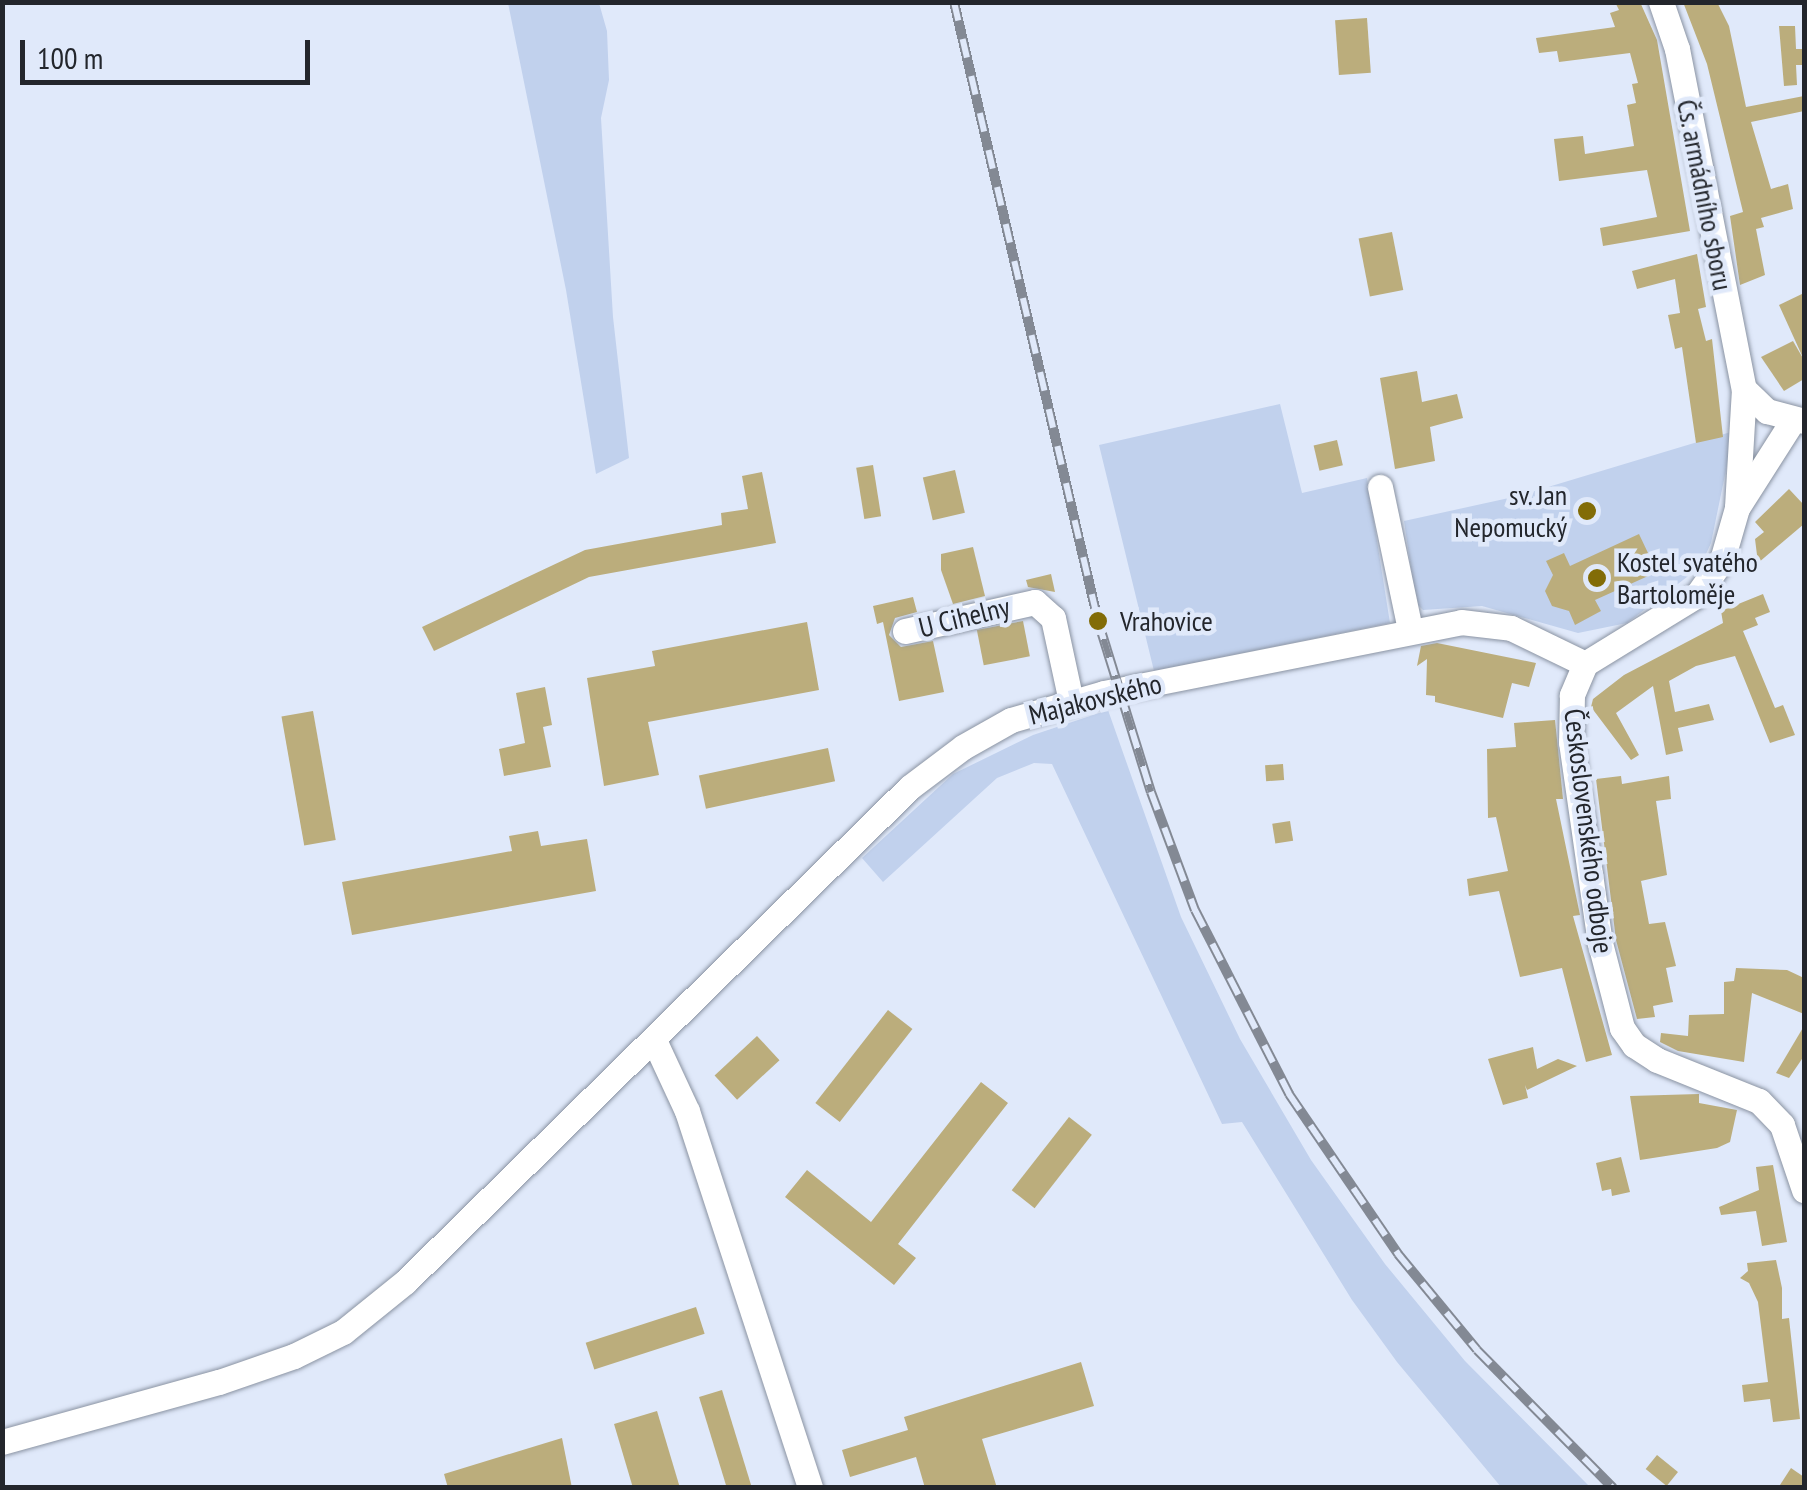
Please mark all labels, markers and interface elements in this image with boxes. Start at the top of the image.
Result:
scale bar [25,20,315,82]
text: 100 m [37,38,103,77]
street label: Čs. armádního sboru [1670,96,1740,294]
place label: sv. Jan Nepomucký [1454,478,1567,544]
marker: sv. Jan Nepomucký [1576,500,1598,522]
place label: Kostel svatého Bartoloměje [1617,545,1758,611]
marker: Kostel svatého Bartoloměje [1586,567,1608,589]
street label: U Cihelny [915,589,1013,645]
place label: Vrahovice [1120,604,1213,638]
marker: Vrahovice [1085,608,1111,634]
street label: Majakovského [1025,666,1165,732]
street label: Československého odboje [1557,707,1621,955]

